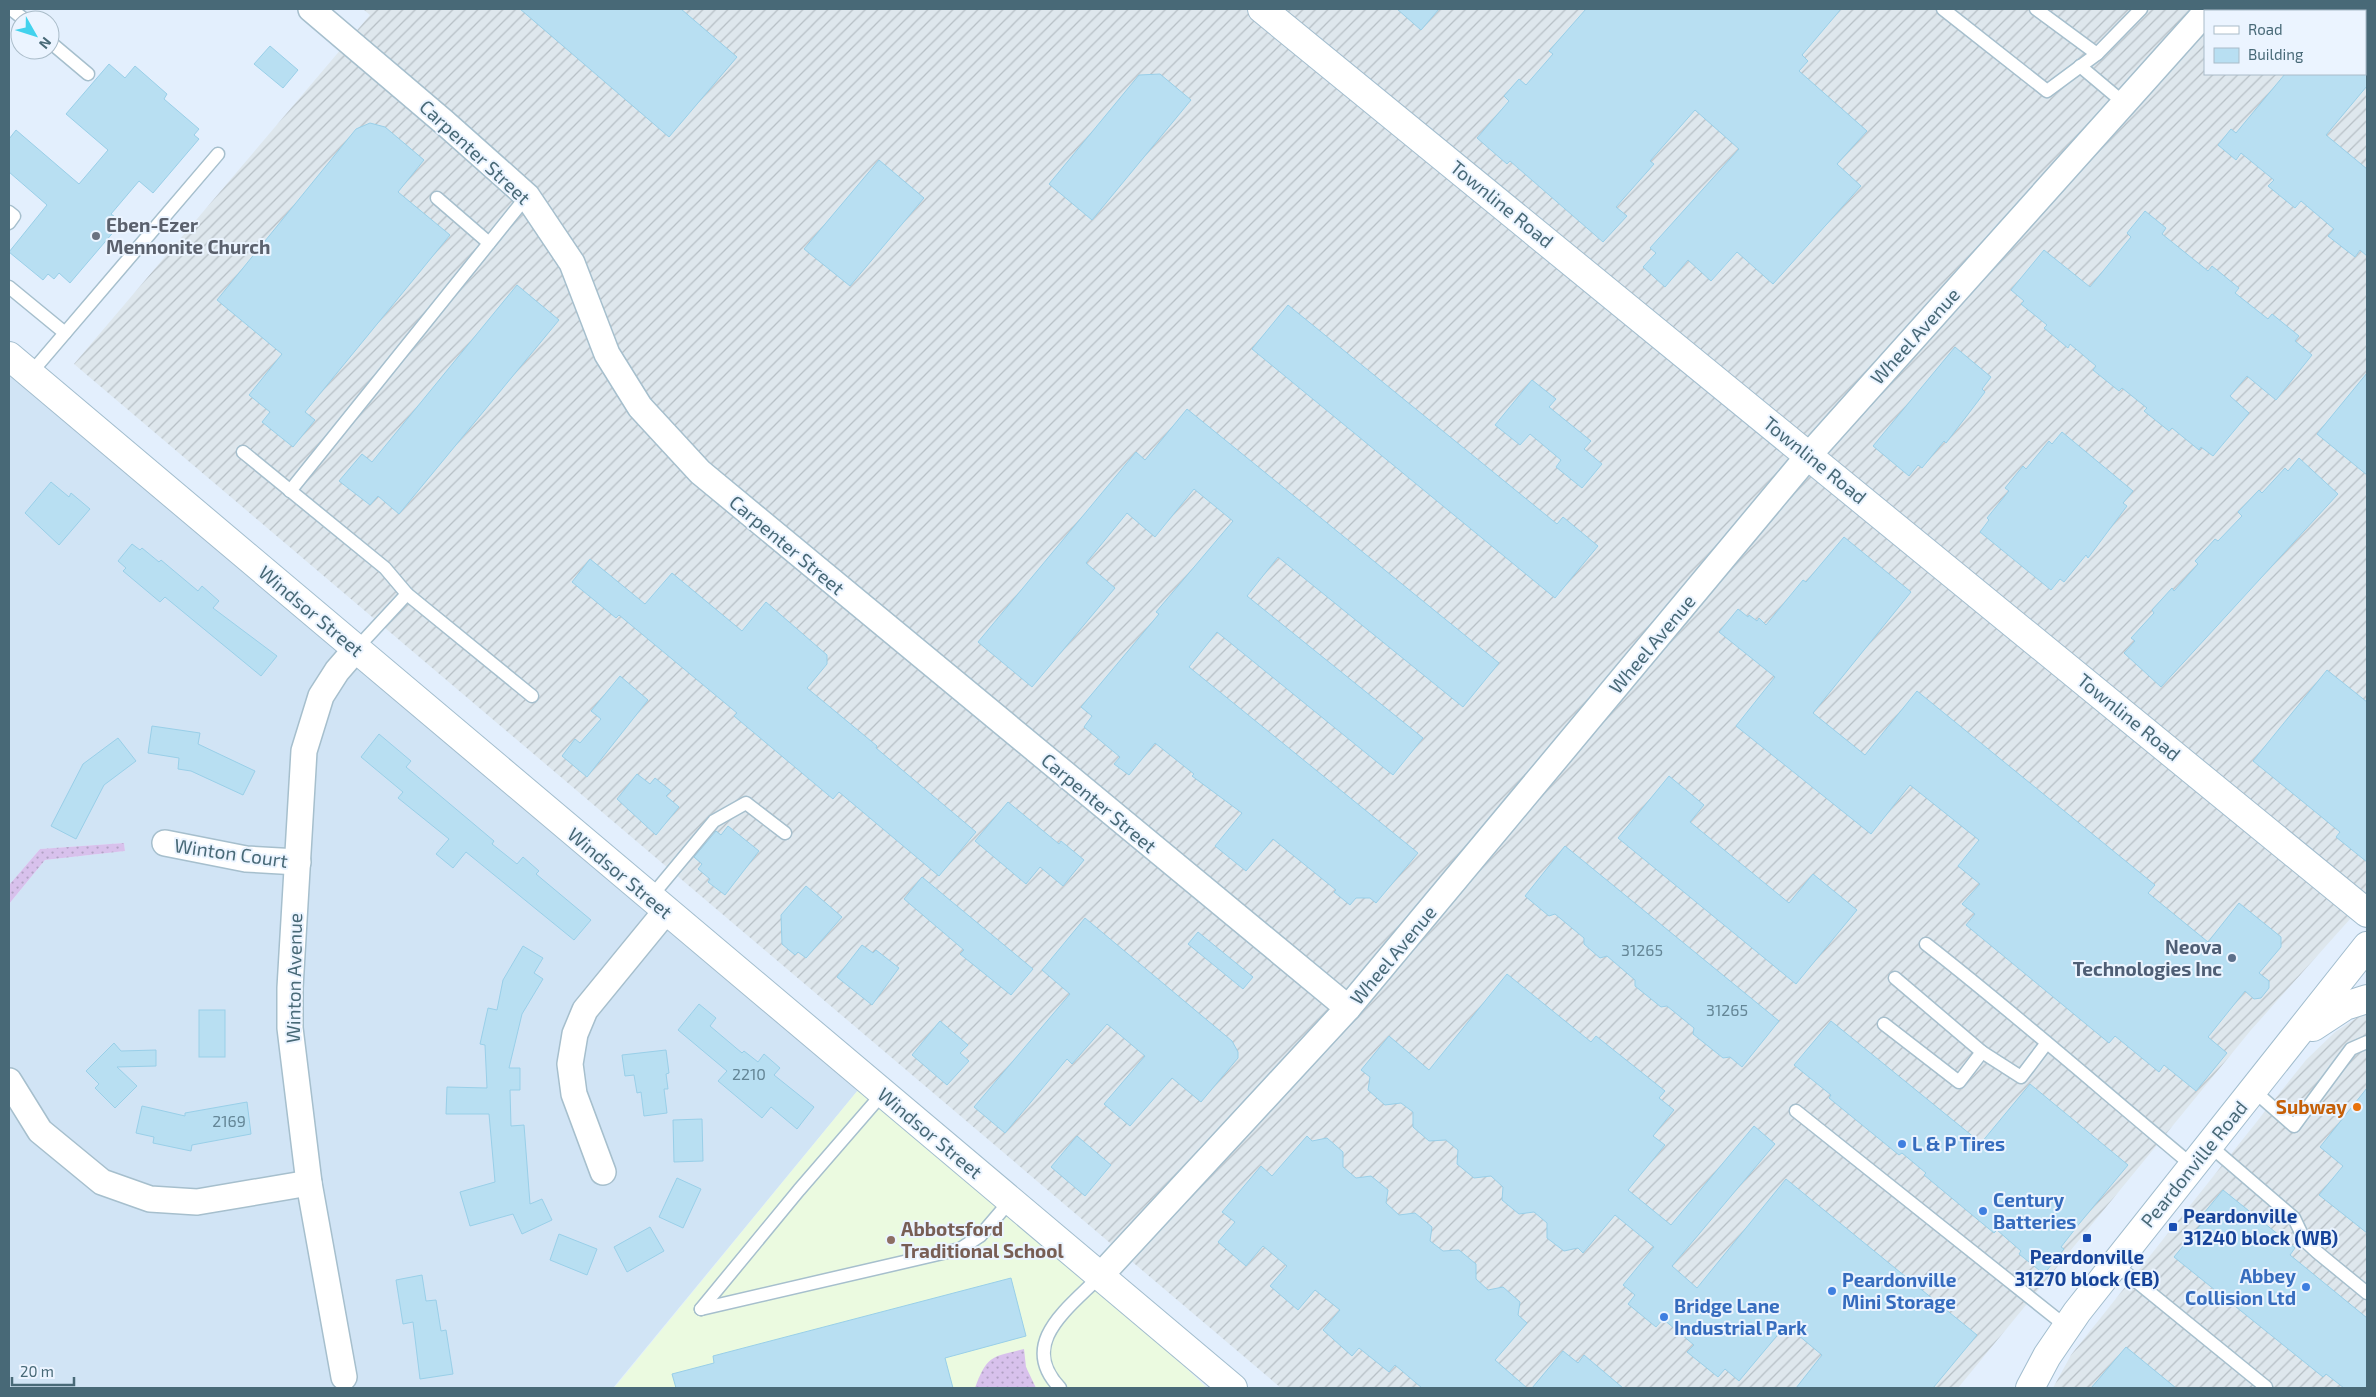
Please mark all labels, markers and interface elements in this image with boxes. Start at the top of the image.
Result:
north arrow [10,10,60,60]
legend [2204,10,2366,75]
text: Road [2248,20,2283,38]
text: N [36,34,55,53]
text: Building [2248,45,2304,63]
street label: Carpenter Street [415,95,535,209]
street label: Townline Road [1446,155,1558,252]
place label: Eben-Ezer Mennonite Church [106,213,270,258]
marker: Eben-Ezer Mennonite Church [90,230,102,242]
street label: Wheel Avenue [1865,283,1964,389]
street label: Townline Road [1759,411,1871,508]
street label: Carpenter Street [725,490,849,599]
street label: Windsor Street [254,560,368,661]
street label: Wheel Avenue [1604,590,1700,698]
street label: Townline Road [2073,668,2185,765]
street label: Carpenter Street [1037,748,1161,857]
street label: Windsor Street [563,822,677,923]
street label: Winton Court [173,833,289,872]
street label: Wheel Avenue [1345,901,1441,1009]
street label: Winton Avenue [281,913,306,1043]
place label: Neova Technologies Inc [2073,935,2222,980]
house number: 31265 [1621,940,1663,959]
marker: Neova Technologies Inc [2226,952,2238,964]
house number: 31265 [1706,1000,1748,1019]
house number: 2210 [732,1064,766,1083]
street label: Windsor Street [873,1082,987,1183]
place label: Subway [2276,1095,2347,1119]
street label: Peardonville Road [2136,1096,2252,1232]
marker: Subway [2351,1101,2363,1113]
house number: 2169 [212,1111,246,1130]
place label: L & P Tires [1912,1132,2005,1155]
marker: L & P Tires [1896,1138,1908,1150]
place label: Century Batteries [1993,1188,2076,1233]
place label: Peardonville 31240 block (WB) [2183,1204,2338,1249]
marker: Century Batteries [1977,1205,1989,1217]
place label: Abbotsford Traditional School [901,1217,1065,1262]
marker: Peardonville 31240 block (WB) [2167,1221,2179,1233]
marker: Peardonville 31270 block (EB) [2081,1232,2093,1244]
marker: Abbotsford Traditional School [885,1234,897,1246]
place label: Peardonville 31270 block (EB) [2015,1245,2160,1290]
place label: Abbey Collision Ltd [2185,1264,2296,1309]
place label: Peardonville Mini Storage [1842,1268,1957,1313]
marker: Abbey Collision Ltd [2300,1281,2312,1293]
marker: Peardonville Mini Storage [1826,1285,1838,1297]
place label: Bridge Lane Industrial Park [1674,1294,1807,1339]
marker: Bridge Lane Industrial Park [1658,1311,1670,1323]
scale bar [12,1354,75,1386]
text: 20 m [20,1362,54,1380]

